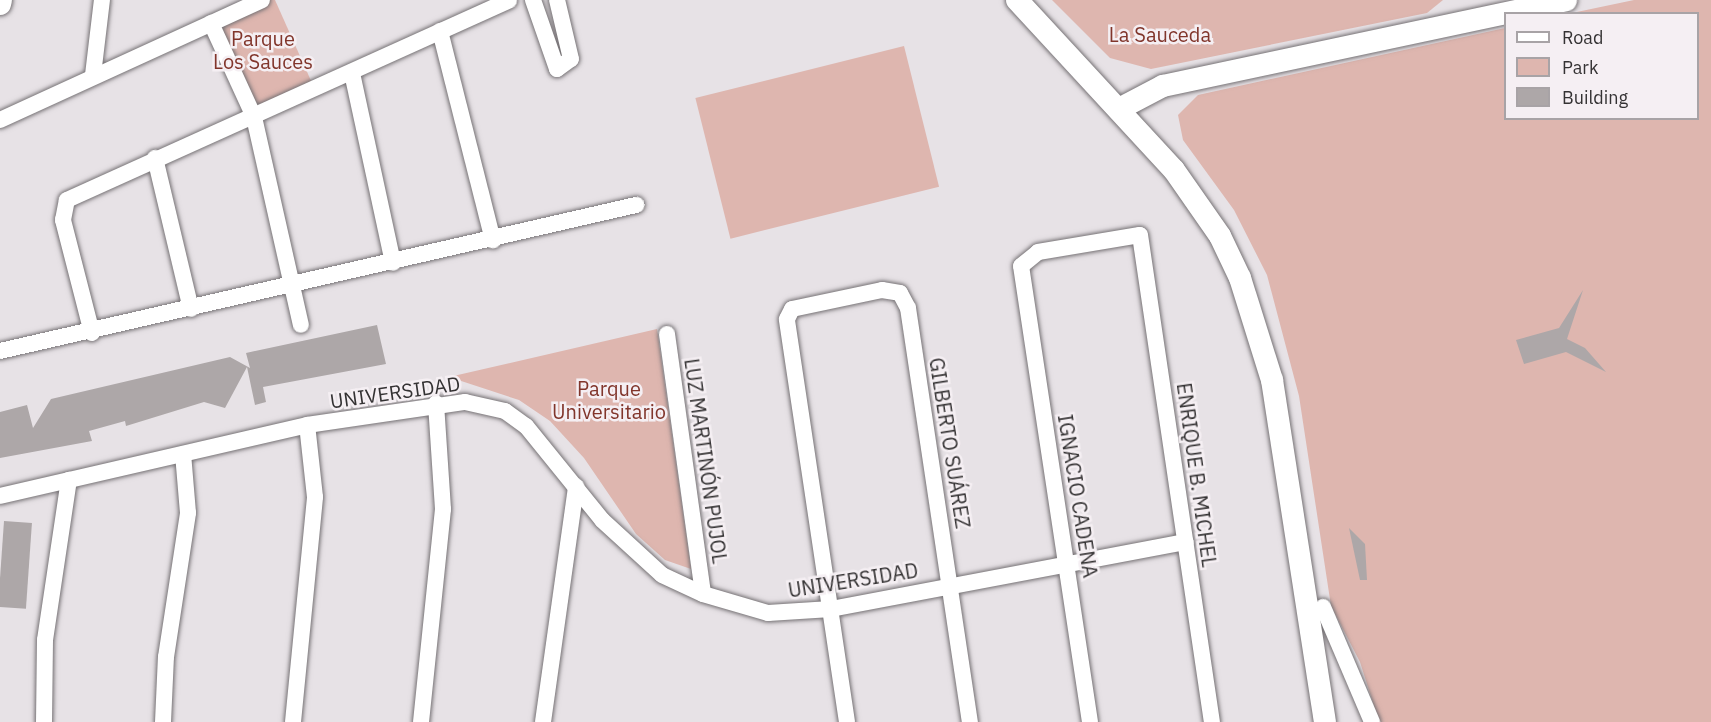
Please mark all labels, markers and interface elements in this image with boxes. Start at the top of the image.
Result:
legend [1504,12,1699,120]
park label: La Sauceda [1109,22,1211,46]
park label: Parque Los Sauces [213,26,313,73]
text: Road [1562,26,1603,49]
text: Park [1562,56,1598,79]
text: Building [1562,86,1628,109]
street label: GILBERTO SUÁREZ [925,356,975,530]
street label: LUZ MARTINÓN PUJOL [680,357,732,565]
street label: UNIVERSIDAD [328,371,462,413]
park label: Parque Universitario [552,377,666,424]
street label: ENRIQUE B. MICHEL [1172,381,1222,569]
street label: IGNACIO CADENA [1053,413,1103,579]
street label: UNIVERSIDAD [786,558,920,602]

